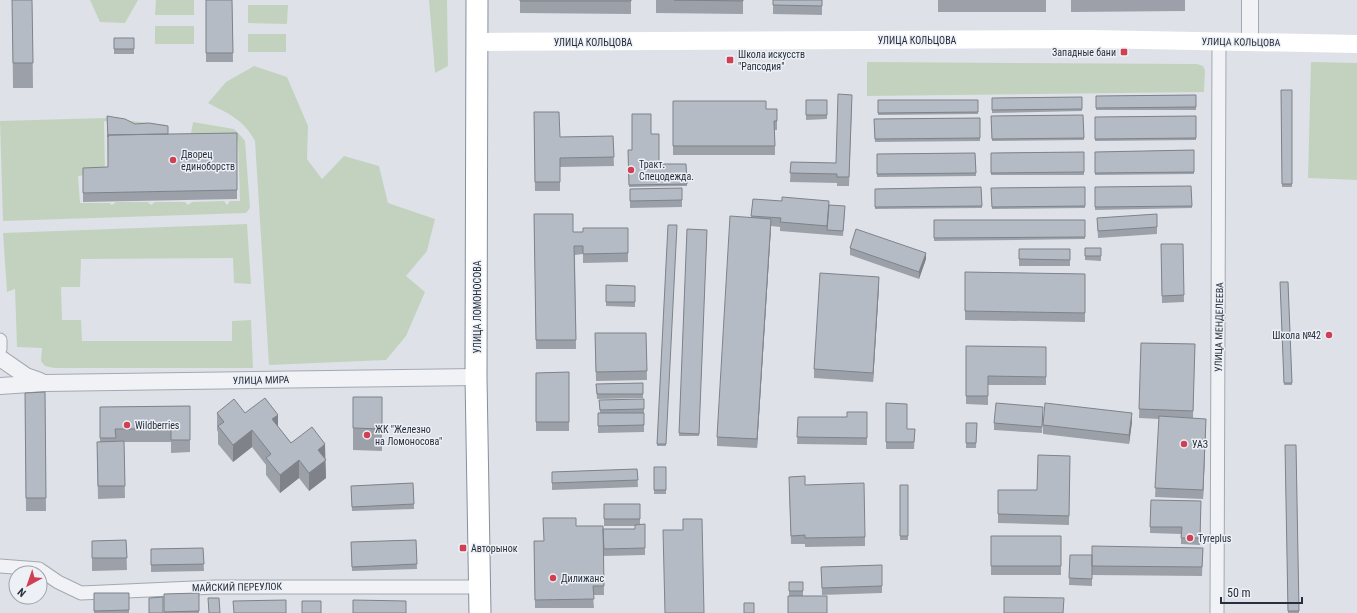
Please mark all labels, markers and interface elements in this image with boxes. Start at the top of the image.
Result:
street label: УЛИЦА КОЛЬЦОВА [878,35,957,46]
street label: УЛИЦА КОЛЬЦОВА [1202,36,1281,48]
street label: УЛИЦА КОЛЬЦОВА [554,37,633,48]
place label: Западные бани [1052,47,1116,58]
marker: Западные бани [1119,47,1129,57]
place label: Школа искусств "Рапсодия" [738,49,805,72]
marker: Школа искусств "Рапсодия" [725,55,735,65]
place label: Дворец единоборств [181,149,235,172]
marker: Дворец единоборств [168,155,178,165]
place label: Тракт. Спецодежда. [639,159,694,182]
marker: Тракт. Спецодежда. [626,165,636,175]
street label: УЛИЦА ЛОМОНОСОВА [472,260,483,353]
street label: УЛИЦА МЕНДЕЛЕЕВА [1213,282,1225,372]
place label: Школа №42 [1272,330,1321,341]
marker: Школа №42 [1324,330,1334,340]
street label: УЛИЦА МИРА [233,374,290,386]
marker: Wildberries [122,420,132,430]
place label: Wildberries [135,420,180,431]
place label: ЖК "Железно на Ломоносова" [375,424,442,447]
marker: ЖК "Железно на Ломоносова" [362,430,372,440]
marker: УАЗ [1179,439,1189,449]
place label: УАЗ [1192,439,1208,450]
marker: Tyreplus [1185,533,1195,543]
place label: Tyreplus [1198,533,1232,544]
marker: Авторынок [458,543,468,553]
place label: Авторынок [471,543,518,554]
north arrow [8,565,48,605]
marker: Дилижанс [548,573,558,583]
place label: Дилижанс [561,573,604,584]
scale bar [1221,579,1302,605]
street label: МАЙСКИЙ ПЕРЕУЛОК [192,580,283,593]
text: N [15,585,29,599]
text: 50 m [1227,586,1251,600]

